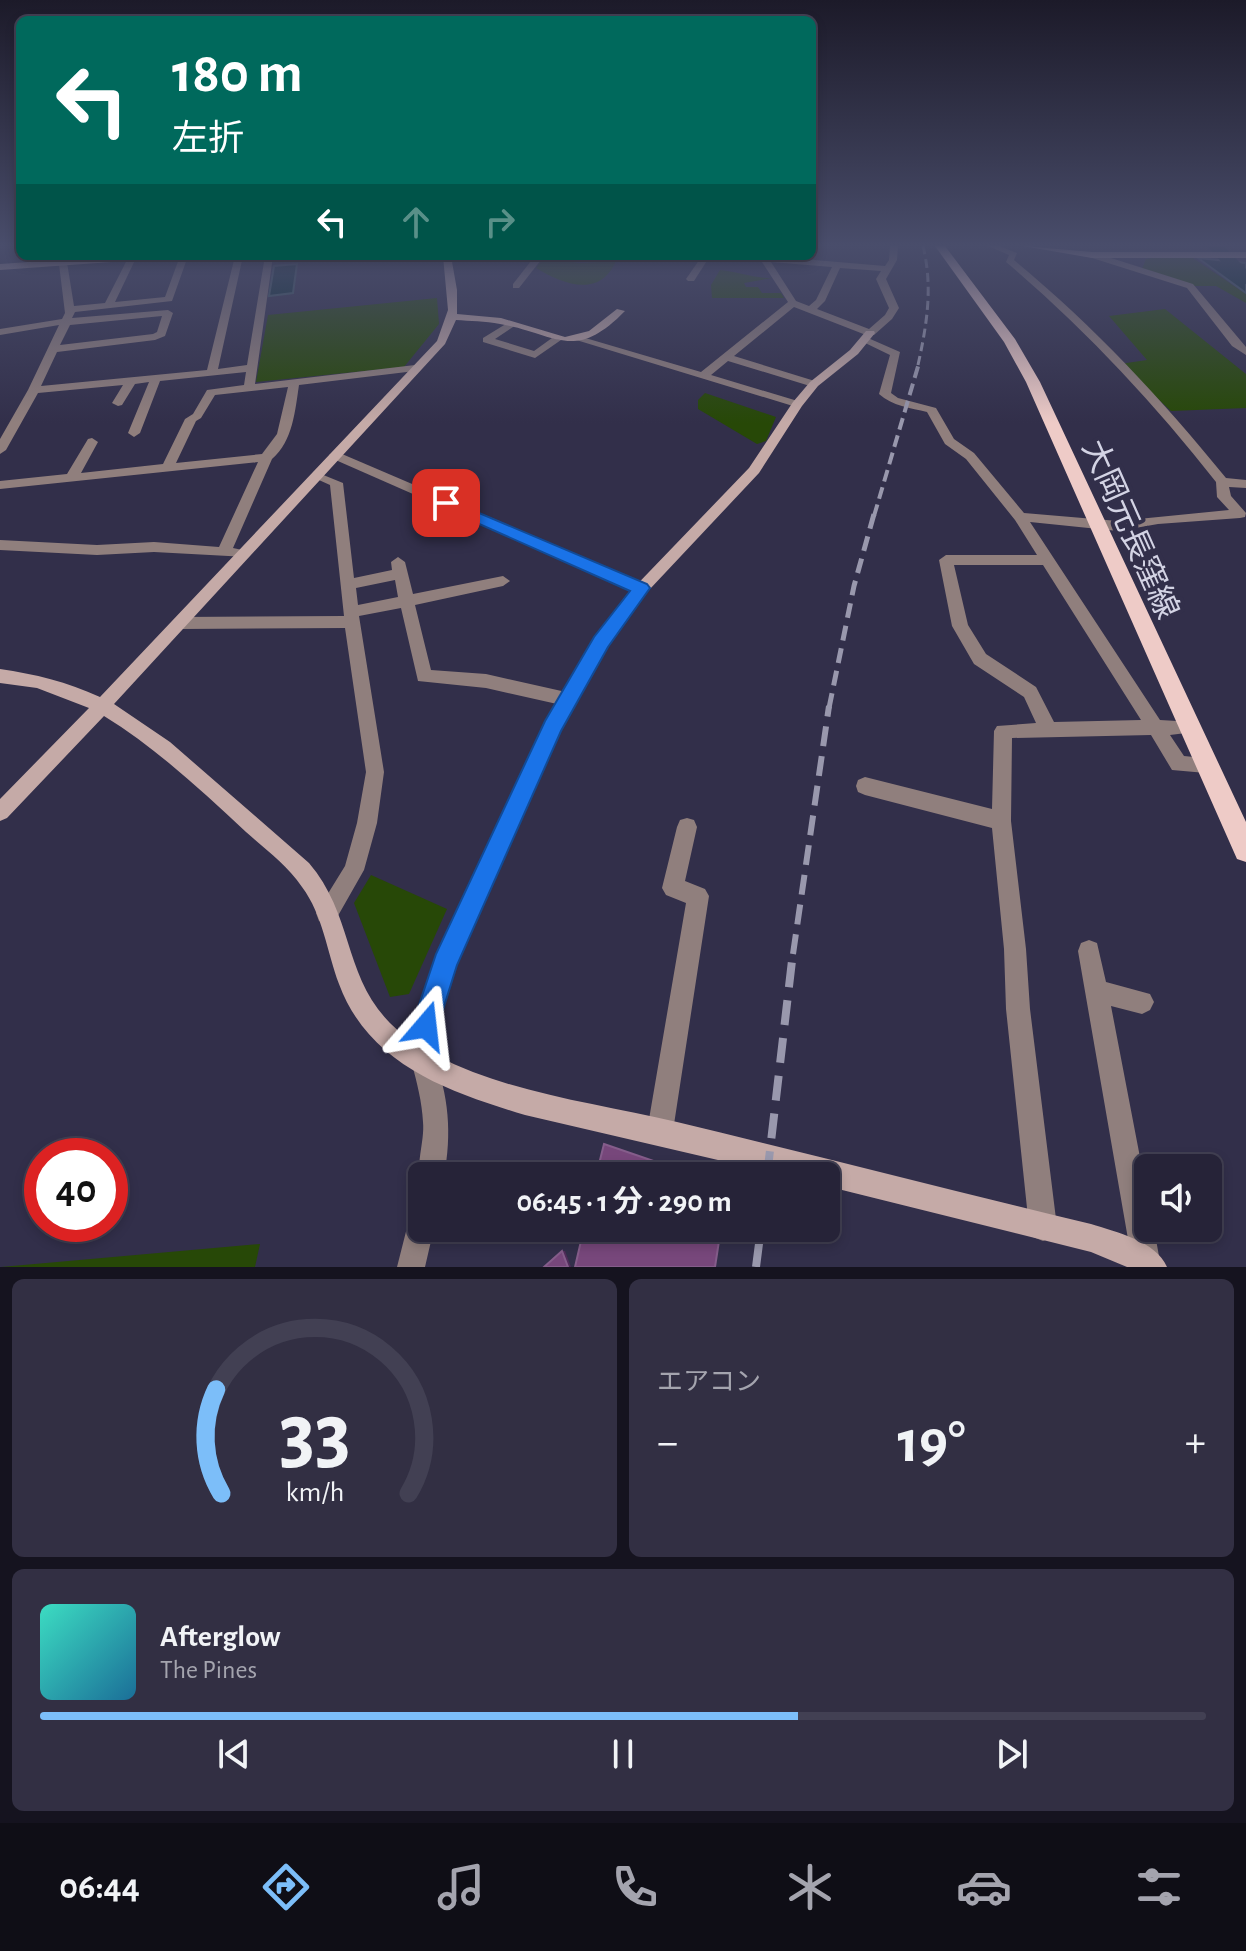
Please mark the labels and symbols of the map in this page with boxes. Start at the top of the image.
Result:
street label: 大岡元長窪線 [1076,434,1186,624]
pin [412,469,480,537]
position arrow [384,984,468,1068]
speed limit sign: 40 [24,1138,128,1242]

